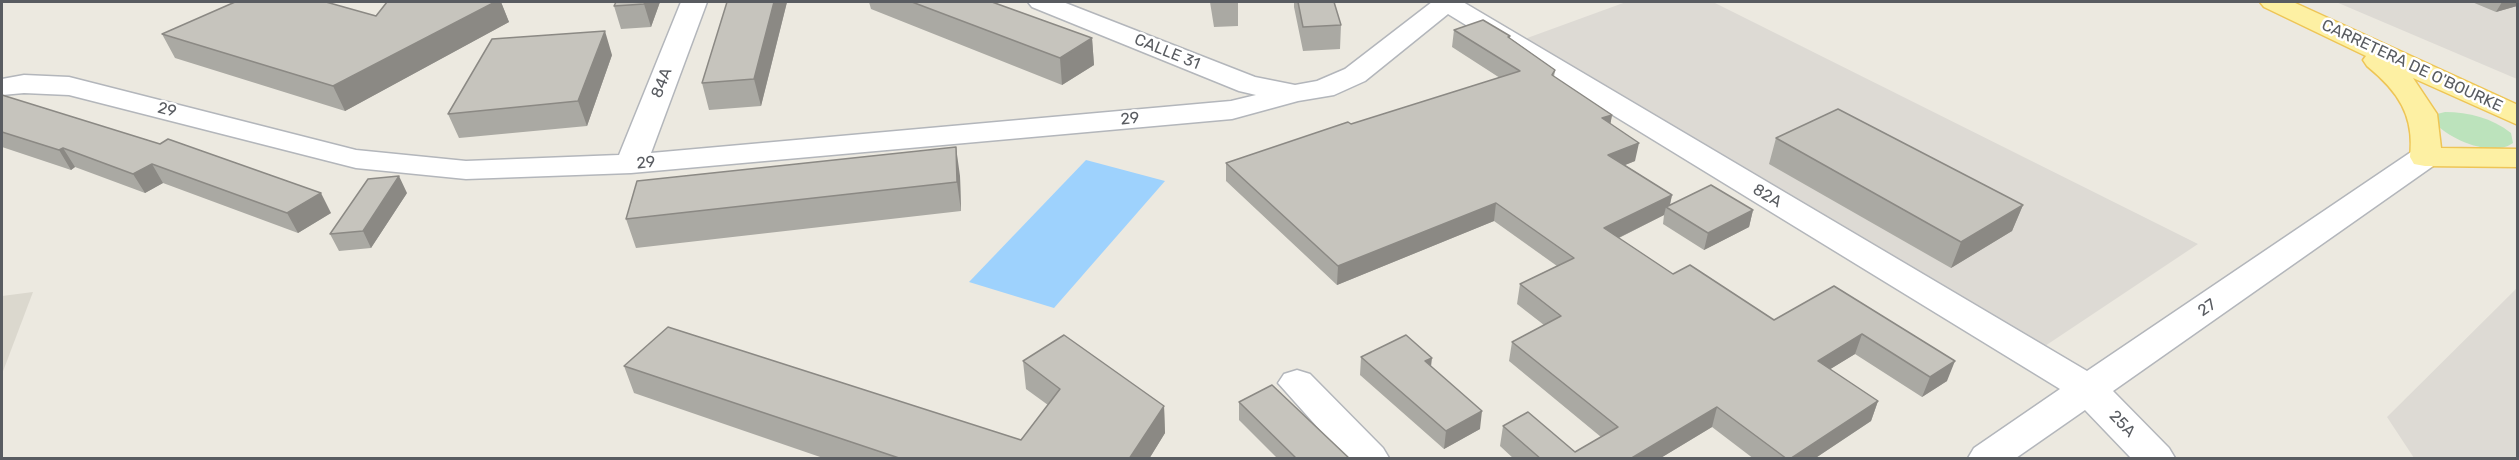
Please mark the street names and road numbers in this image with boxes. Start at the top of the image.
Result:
street label: CARRETERA DE O'BOURKE [2318,16,2506,116]
street label: CALLE 31 [1131,30,1203,74]
street label: 84A [648,65,676,101]
street label: 29 [156,98,178,122]
street label: 29 [1120,109,1140,129]
street label: 29 [636,153,656,173]
street label: 82A [1749,180,1785,212]
street label: 27 [2194,295,2220,321]
street label: 25A [2105,407,2139,441]

